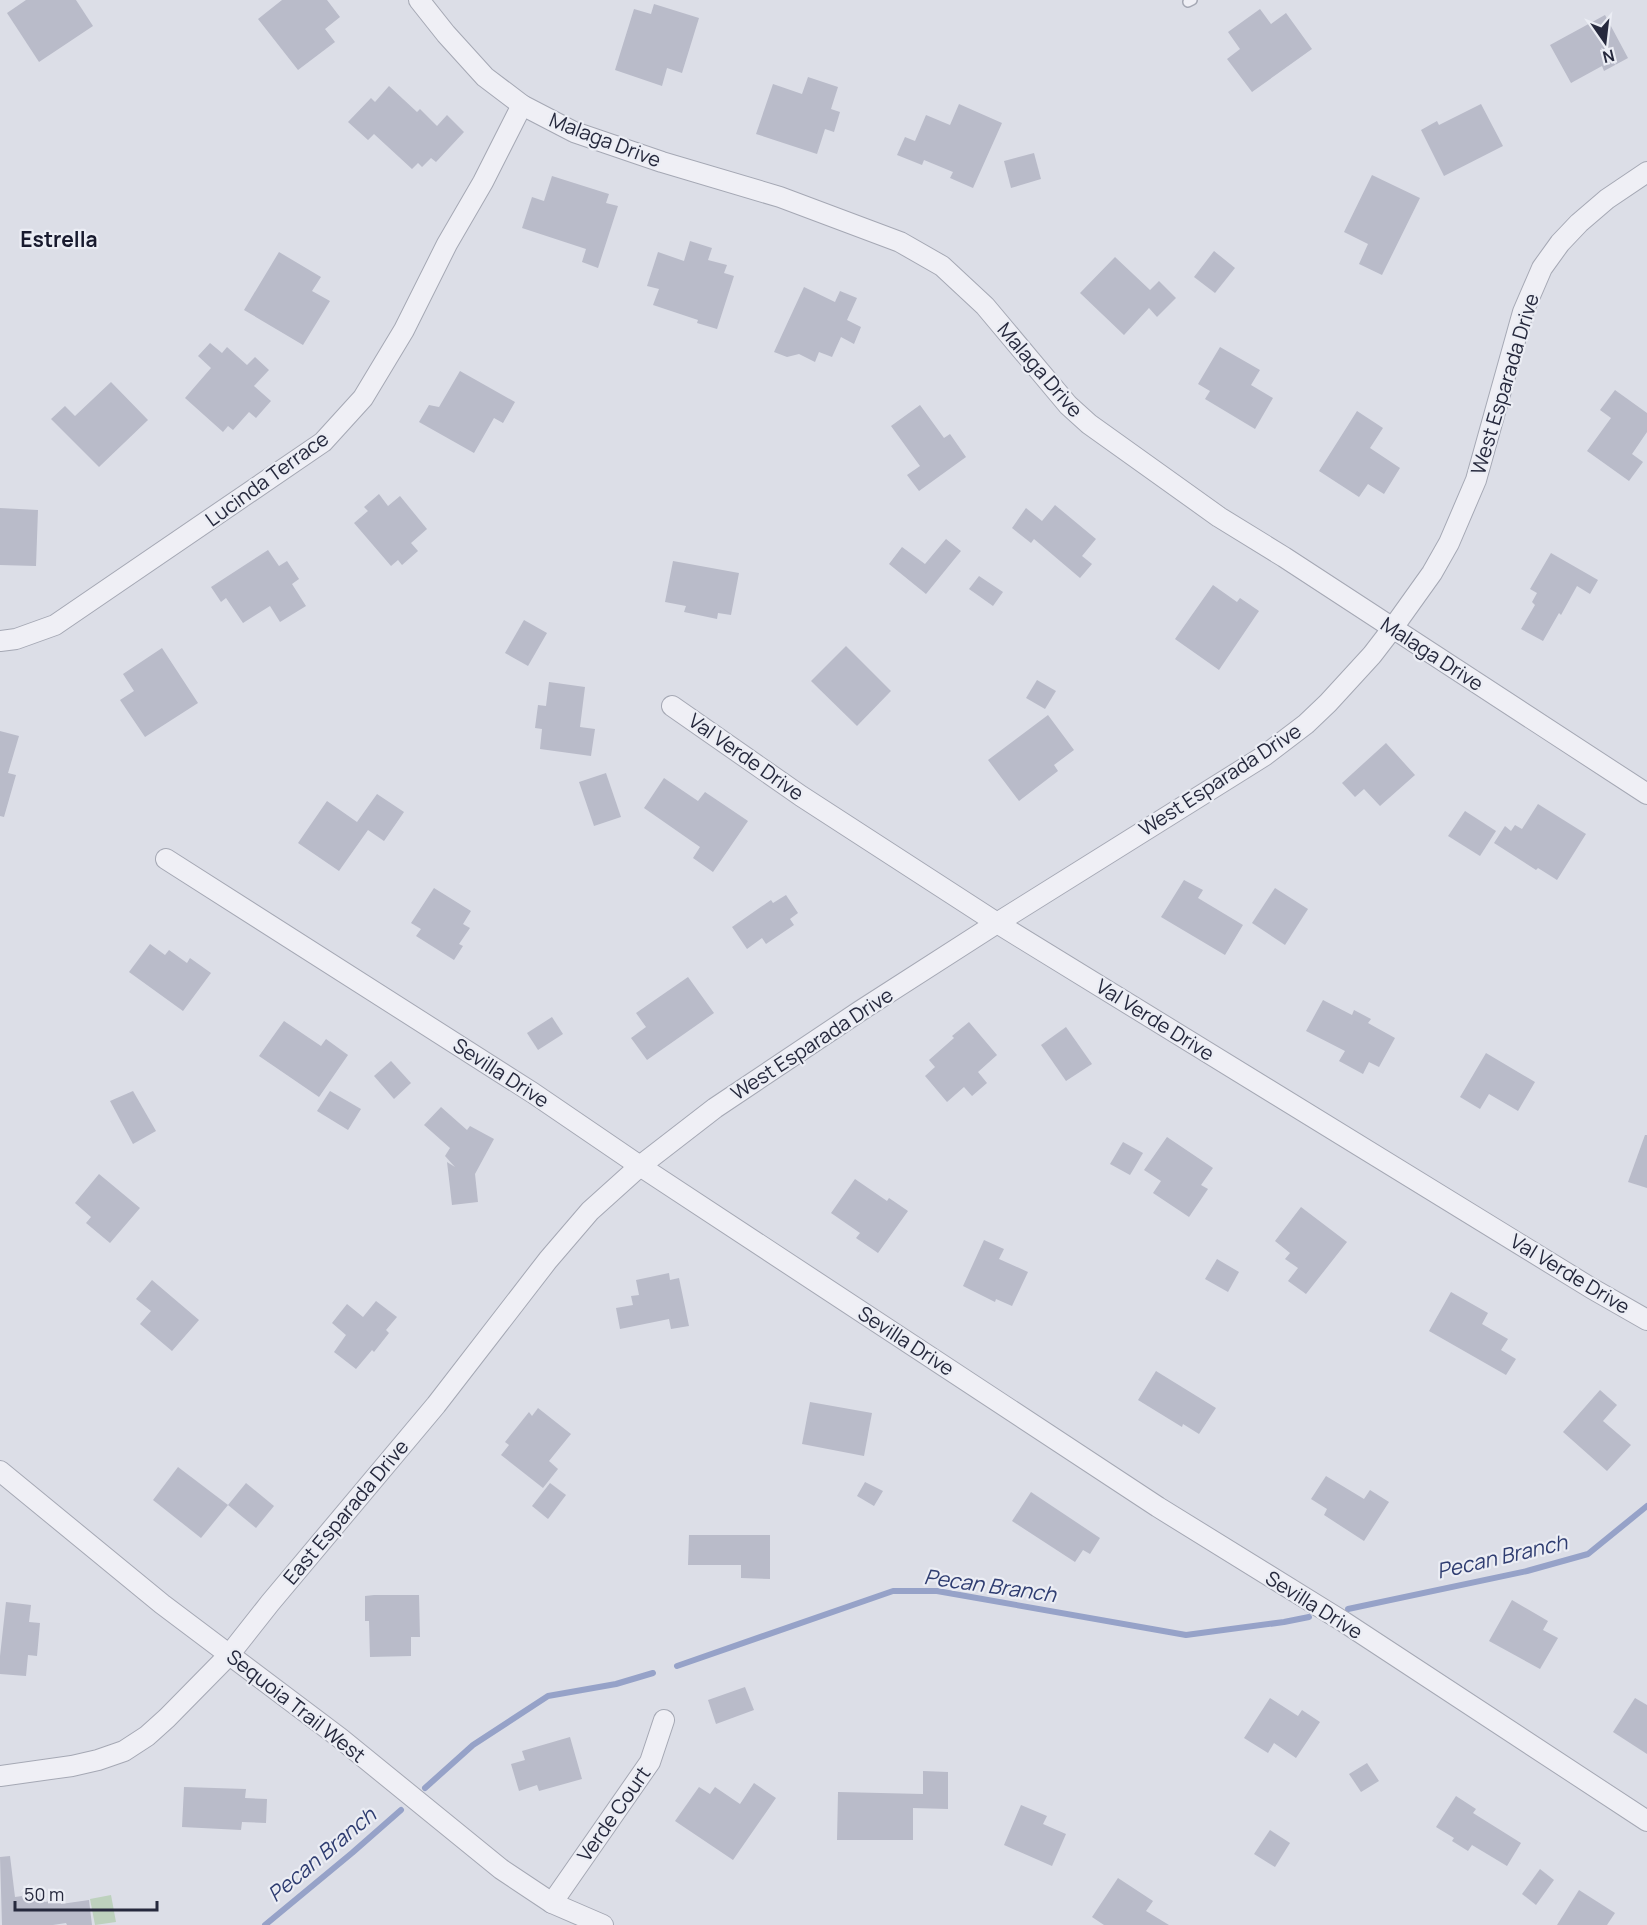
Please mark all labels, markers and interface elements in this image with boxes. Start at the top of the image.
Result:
north arrow [1575,12,1635,72]
text: N [1600,44,1617,69]
street label: Malaga Drive [546,106,665,173]
district label: Estrella [20,225,98,253]
street label: West Esparada Drive [1464,290,1545,478]
street label: Malaga Drive [992,317,1089,423]
street label: Lucinda Terrace [200,425,334,532]
street label: Malaga Drive [1376,610,1489,697]
street label: Val Verde Drive [683,707,809,806]
street label: West Esparada Drive [1133,717,1306,842]
street label: Val Verde Drive [1091,972,1220,1067]
street label: West Esparada Drive [725,981,898,1106]
street label: Sevilla Drive [448,1031,555,1114]
street label: Val Verde Drive [1506,1227,1635,1320]
street label: Sevilla Drive [853,1299,960,1382]
street label: East Esparada Drive [277,1433,414,1590]
water label: Pecan Branch [1434,1527,1571,1585]
water label: Pecan Branch [922,1562,1059,1608]
street label: Sevilla Drive [1261,1564,1368,1645]
street label: Sequoia Trail West [221,1643,371,1768]
street label: Verde Court [571,1761,656,1867]
water label: Pecan Branch [261,1800,382,1908]
scale bar [15,1874,158,1912]
text: 50 m [24,1882,64,1906]

